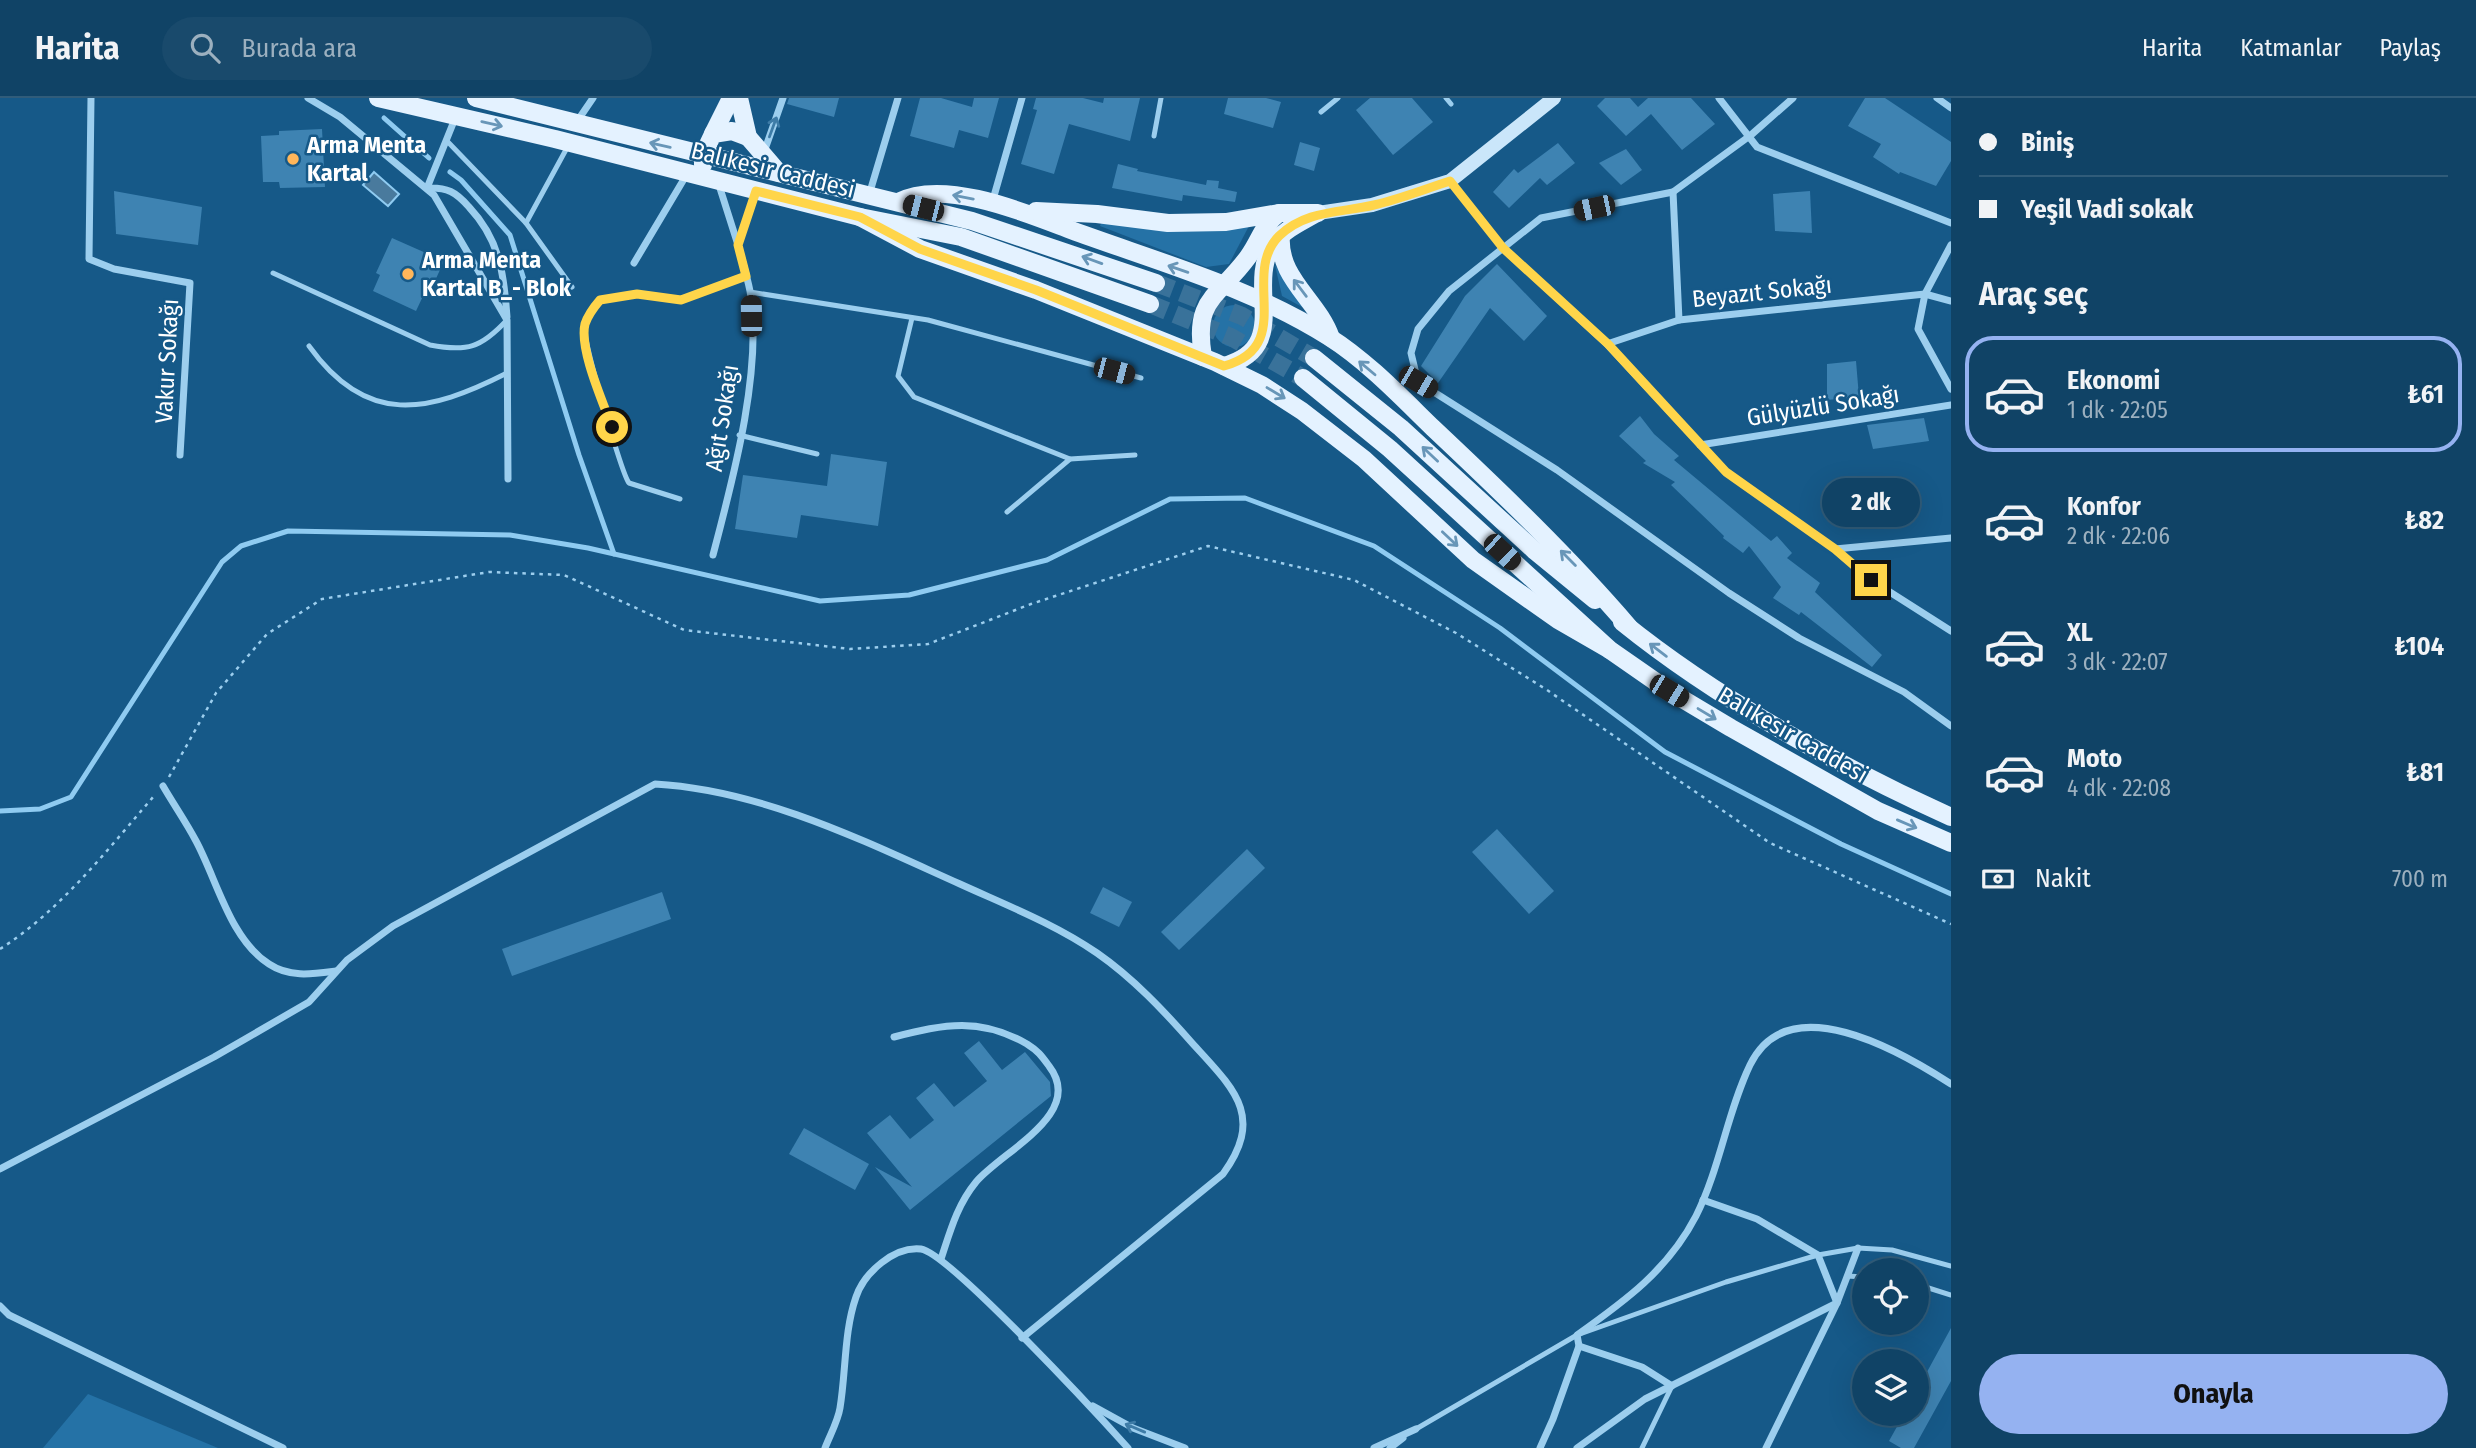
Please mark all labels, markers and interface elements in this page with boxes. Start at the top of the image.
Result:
search box [162,17,652,80]
text: Harita [35,28,120,68]
icon: search [186,29,224,67]
text: Burada ara [242,33,357,64]
text: Harita [2142,34,2202,62]
text: Katmanlar [2240,34,2342,62]
text: Paylaş [2380,34,2441,62]
one-way arrow [768,116,780,138]
one-way arrow [480,118,503,131]
text: Biniş [2021,127,2074,158]
place label: Arma Menta Kartal [306,131,426,187]
street label: Balıkesir Caddesi [688,136,858,204]
one-way arrow [649,138,671,151]
marker: Arma Menta Kartal [285,151,301,167]
one-way arrow [952,190,975,204]
car [901,193,946,223]
car [1572,193,1617,223]
text: Yeşil Vadi sokak [2021,194,2193,225]
place label: Arma Menta Kartal B_- Blok [421,246,572,302]
one-way arrow [1081,253,1103,265]
one-way arrow [1168,262,1190,274]
marker: Arma Menta Kartal B_- Blok [400,266,416,282]
street label: Beyazıt Sokağı [1691,271,1833,313]
text: Araç seç [1979,275,2088,313]
one-way arrow [1292,280,1307,298]
car [741,295,762,337]
street label: Vakur Sokağı [150,298,184,424]
car [1091,355,1138,387]
one-way arrow [1358,360,1376,376]
car [1395,362,1442,402]
street label: Ağıt Sokağı [700,363,744,473]
icon: car [1983,363,2046,426]
text: Ekonomi [2067,365,2160,396]
text: ₺61 [2407,379,2444,410]
street label: Gülyüzlü Sokağı [1745,380,1901,432]
one-way arrow [1265,387,1285,401]
text: 1 dk · 22:05 [2067,396,2168,424]
route start [596,411,628,443]
one-way arrow [1421,446,1439,462]
callout: 2 dk [1822,478,1920,528]
text: 2 dk [1851,488,1891,516]
icon: car [1983,489,2046,552]
text: Konfor [2067,491,2141,522]
text: ₺82 [2405,505,2444,536]
text: 2 dk · 22:06 [2067,522,2170,550]
car [1480,530,1525,574]
one-way arrow [1441,531,1459,547]
one-way arrow [1559,549,1576,566]
route end [1855,564,1887,596]
icon: car [1983,615,2046,678]
text: XL [2067,617,2093,648]
text: ₺104 [2394,631,2444,662]
one-way arrow [1649,642,1668,657]
text: 3 dk · 22:07 [2067,648,2168,676]
car [1646,671,1693,711]
street label: Balıkesir Caddesi [1713,681,1873,789]
one-way arrow [1697,708,1717,722]
icon: car [1983,741,2046,804]
text: Moto [2067,743,2122,774]
text: ₺81 [2406,757,2444,788]
text: 4 dk · 22:08 [2067,774,2171,802]
one-way arrow [1895,818,1917,831]
icon: cash [1979,860,2017,898]
text: Nakit [2035,863,2091,894]
text: 700 m [2392,865,2448,893]
map controls [1852,1258,1929,1426]
button: locate [1852,1258,1929,1335]
button: layers [1852,1349,1929,1426]
button: Onayla [1979,1354,2448,1434]
one-way arrow [1124,1421,1146,1434]

